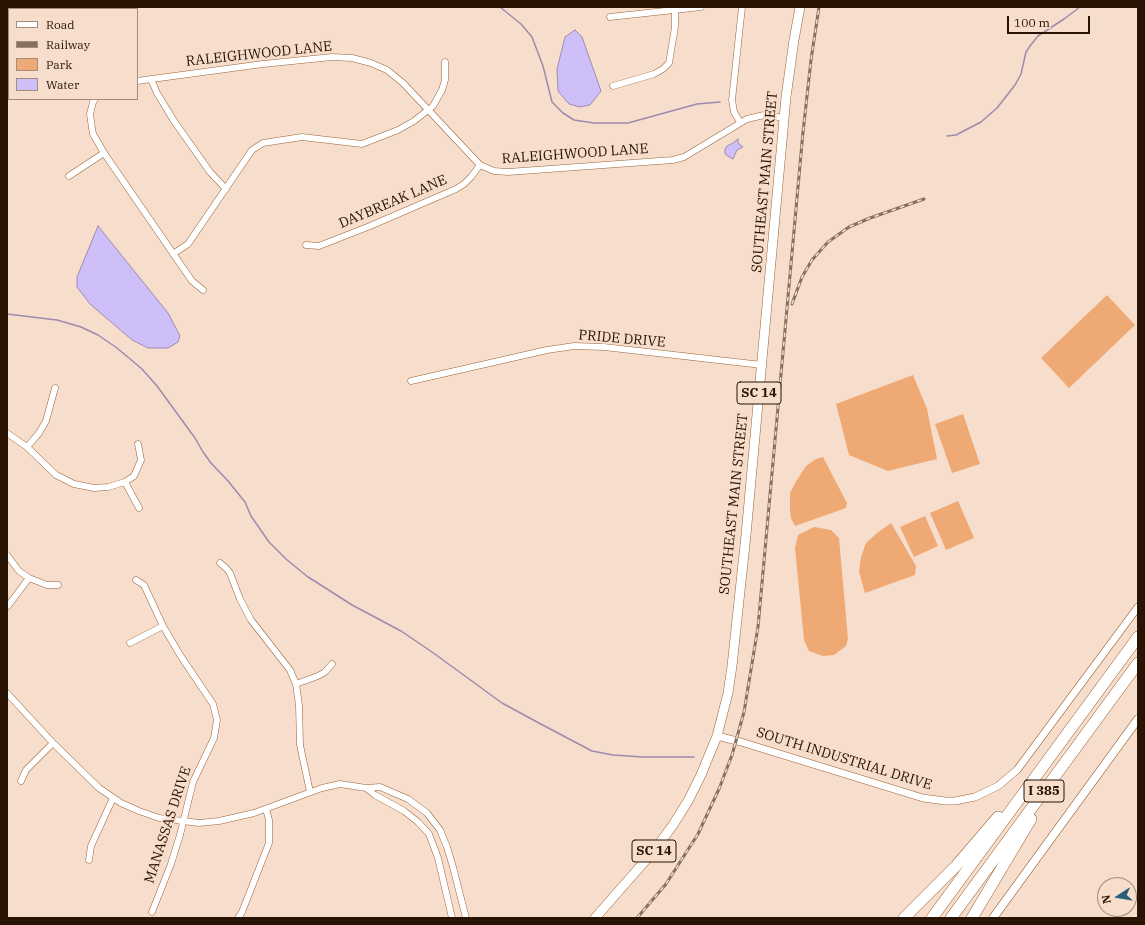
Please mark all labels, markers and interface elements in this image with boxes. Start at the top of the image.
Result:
legend [8,8,138,100]
scale bar [1009,8,1092,34]
text: 100 m [1014,15,1050,30]
text: Road [46,17,75,32]
text: Railway [46,37,90,52]
street label: RALEIGHWOOD LANE [185,38,333,70]
text: Park [46,57,72,72]
text: Water [46,77,79,92]
street label: SOUTHEAST MAIN STREET [749,91,781,273]
street label: RALEIGHWOOD LANE [501,140,649,168]
street label: DAYBREAK LANE [336,172,450,232]
street label: PRIDE DRIVE [578,327,666,351]
road number: SC 14 [737,382,781,404]
street label: SOUTHEAST MAIN STREET [716,413,752,595]
street label: SOUTH INDUSTRIAL DRIVE [754,724,934,794]
street label: MANASSAS DRIVE [141,764,195,886]
road number: I 385 [1024,780,1064,802]
road number: SC 14 [632,840,676,862]
north arrow [1097,877,1137,917]
text: N [1098,894,1114,905]

